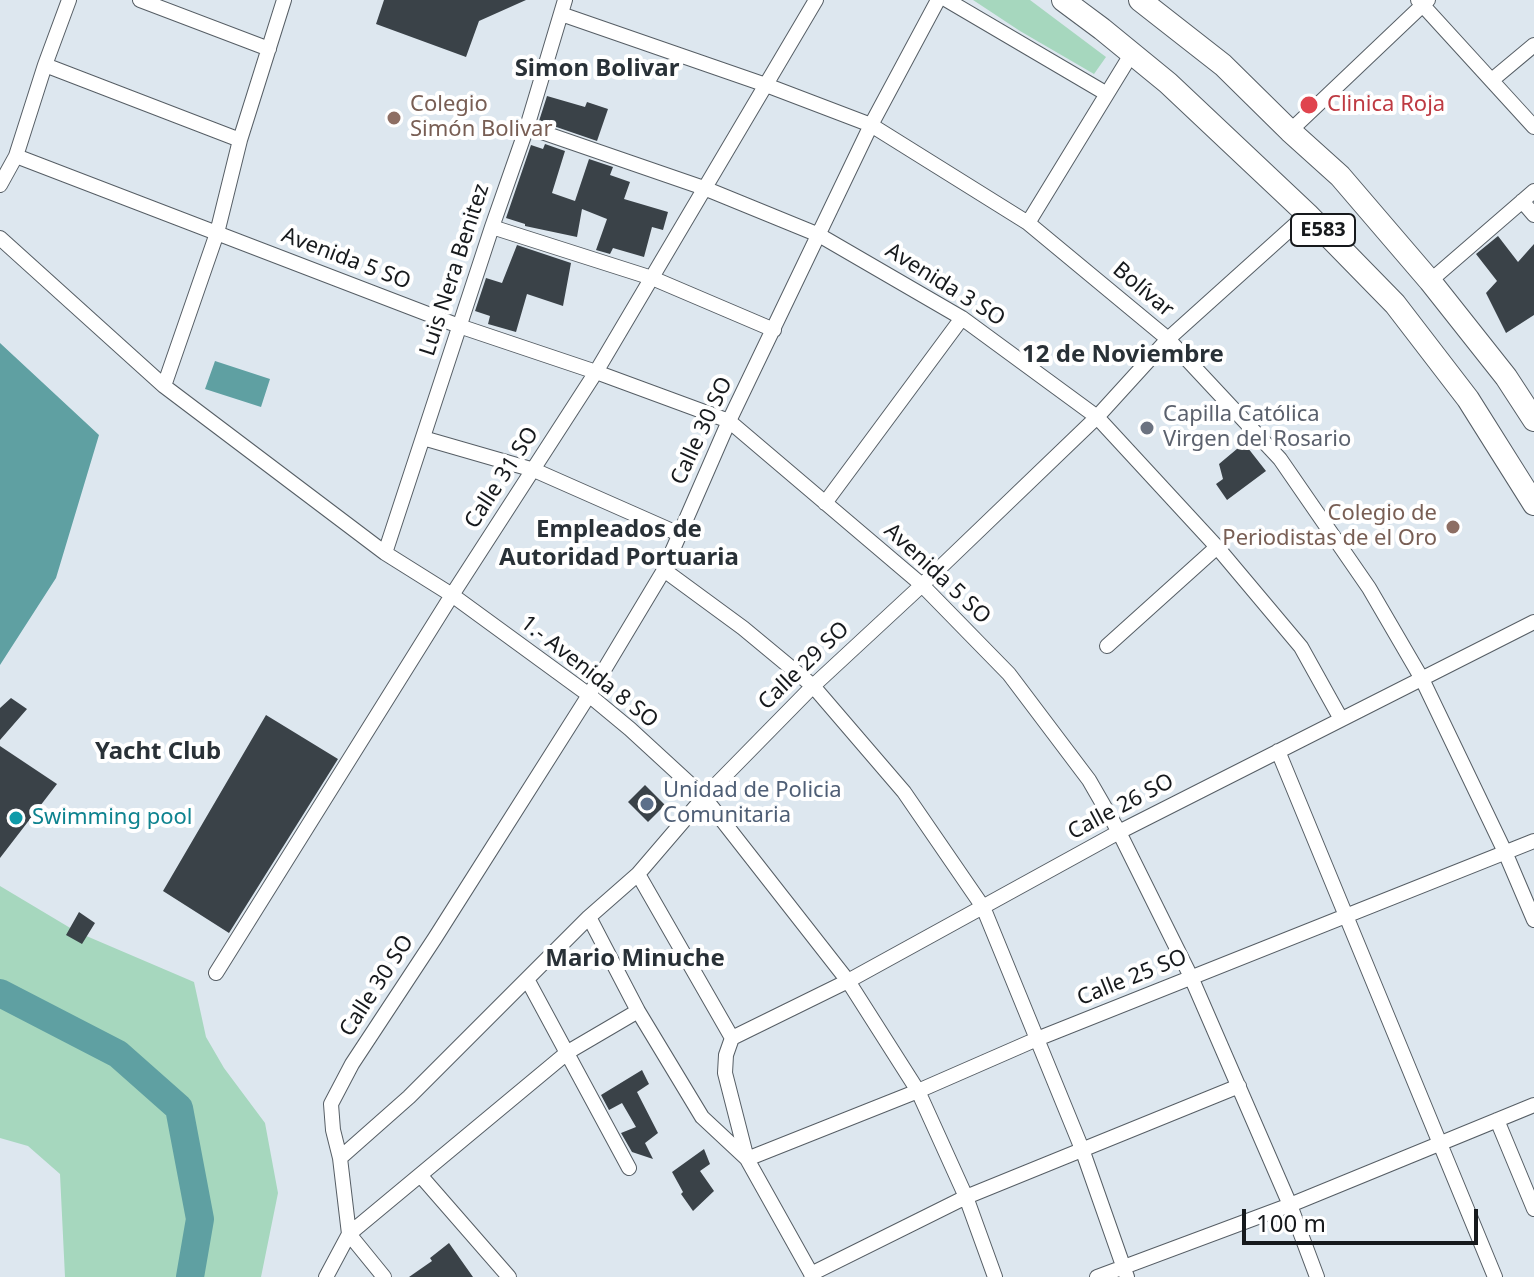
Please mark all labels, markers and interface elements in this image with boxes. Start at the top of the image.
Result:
district label: Simon Bolivar [515,55,679,83]
place label: Colegio Simón Bolivar [410,92,553,144]
place label: Clinica Roja [1327,92,1445,118]
marker: Clinica Roja [1298,94,1320,116]
marker: Colegio Simón Bolivar [385,109,403,127]
street label: Luis Nera Benitez [415,181,495,359]
road number: E583 [1291,214,1355,246]
street label: Avenida 5 SO [278,222,414,296]
street label: Avenida 3 SO [880,238,1010,332]
street label: Bolívar [1107,257,1179,323]
district label: 12 de Noviembre [1022,341,1224,369]
street label: Calle 30 SO [666,373,738,489]
place label: Capilla Católica Virgen del Rosario [1163,402,1351,454]
marker: Capilla Católica Virgen del Rosario [1138,419,1156,437]
street label: Calle 31 SO [459,422,545,534]
place label: Colegio de Periodistas de el Oro [1222,501,1437,552]
district label: Empleados de Autoridad Portuaria [499,516,739,572]
street label: Avenida 5 SO [878,518,996,630]
marker: Colegio de Periodistas de el Oro [1444,518,1462,536]
street label: 1.- Avenida 8 SO [515,610,663,734]
street label: Calle 29 SO [753,616,855,716]
district label: Yacht Club [95,738,221,766]
street label: Calle 26 SO [1064,768,1178,846]
place label: Unidad de Policia Comunitaria [663,778,842,830]
marker: Unidad de Policia Comunitaria [638,795,656,813]
place label: Swimming pool [32,805,193,831]
marker: Swimming pool [7,809,25,827]
street label: Calle 30 SO [334,930,420,1042]
street label: Calle 25 SO [1073,944,1191,1012]
district label: Mario Minuche [545,945,725,973]
scale bar [1246,1193,1482,1243]
text: 100 m [1256,1206,1326,1239]

